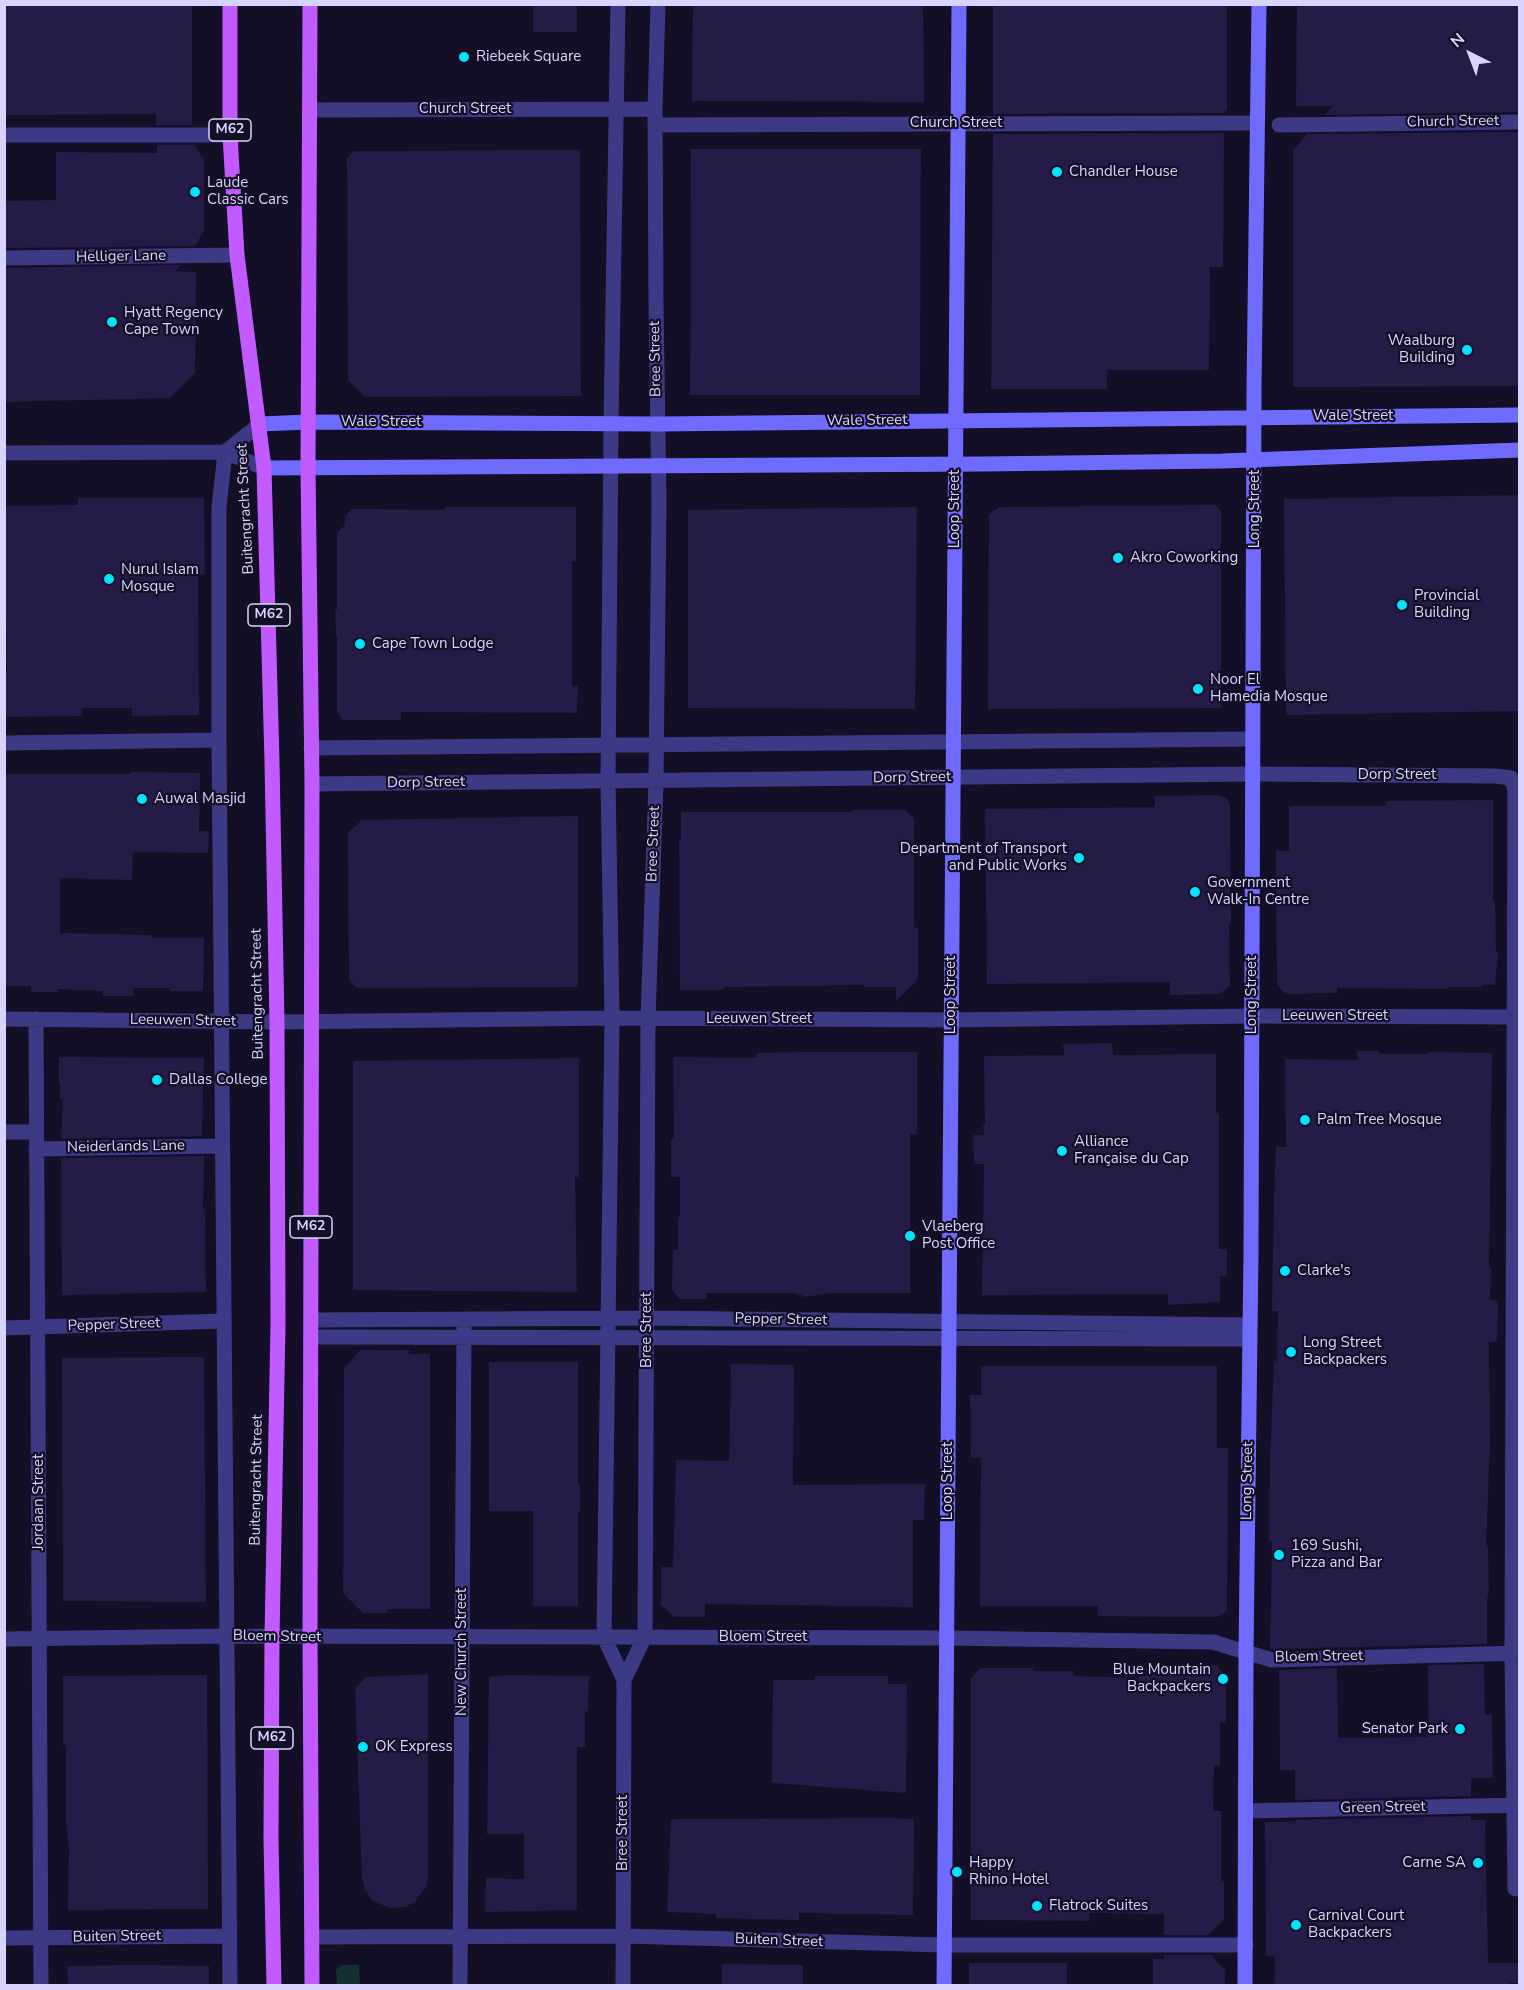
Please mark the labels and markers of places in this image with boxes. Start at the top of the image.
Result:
place label: Riebeek Square [476,48,581,66]
marker: Riebeek Square [457,50,471,64]
place label: Chandler House [1069,163,1178,181]
marker: Chandler House [1050,165,1064,179]
place label: Laude Classic Cars [207,174,289,209]
marker: Laude Classic Cars [188,185,202,199]
place label: Hyatt Regency Cape Town [124,304,223,339]
marker: Hyatt Regency Cape Town [105,315,119,329]
place label: Waalburg Building [1388,332,1455,367]
marker: Waalburg Building [1460,343,1474,357]
place label: Akro Coworking [1130,549,1238,567]
marker: Akro Coworking [1111,551,1125,565]
place label: Nurul Islam Mosque [121,561,199,596]
marker: Nurul Islam Mosque [102,572,116,586]
place label: Provincial Building [1414,587,1479,622]
marker: Provincial Building [1395,598,1409,612]
place label: Cape Town Lodge [372,635,493,653]
marker: Cape Town Lodge [353,637,367,651]
place label: Noor El Hamedia Mosque [1210,671,1328,706]
marker: Noor El Hamedia Mosque [1191,682,1205,696]
place label: Auwal Masjid [154,790,246,808]
marker: Auwal Masjid [135,792,149,806]
place label: Department of Transport and Public Works [900,840,1067,875]
marker: Department of Transport and Public Works [1072,851,1086,865]
place label: Government Walk-In Centre [1207,874,1309,909]
marker: Government Walk-In Centre [1188,885,1202,899]
place label: Dallas College [169,1071,267,1089]
marker: Dallas College [150,1073,164,1087]
place label: Palm Tree Mosque [1317,1111,1442,1129]
marker: Palm Tree Mosque [1298,1113,1312,1127]
place label: Alliance Française du Cap [1074,1133,1189,1168]
marker: Alliance Française du Cap [1055,1144,1069,1158]
place label: Vlaeberg Post Office [922,1218,995,1253]
marker: Vlaeberg Post Office [903,1229,917,1243]
place label: Clarke's [1297,1262,1351,1280]
marker: Clarke's [1278,1264,1292,1278]
place label: Long Street Backpackers [1303,1334,1387,1369]
marker: Long Street Backpackers [1284,1345,1298,1359]
place label: 169 Sushi, Pizza and Bar [1291,1537,1382,1572]
marker: 169 Sushi, Pizza and Bar [1272,1548,1286,1562]
place label: Blue Mountain Backpackers [1113,1661,1211,1696]
marker: Blue Mountain Backpackers [1216,1672,1230,1686]
place label: Senator Park [1362,1720,1448,1738]
marker: Senator Park [1453,1722,1467,1736]
place label: OK Express [375,1738,453,1756]
marker: OK Express [356,1740,370,1754]
place label: Happy Rhino Hotel [969,1854,1049,1889]
place label: Carne SA [1402,1854,1466,1872]
marker: Carne SA [1471,1856,1485,1870]
marker: Happy Rhino Hotel [950,1865,964,1879]
place label: Flatrock Suites [1049,1897,1148,1915]
marker: Flatrock Suites [1030,1899,1044,1913]
place label: Carnival Court Backpackers [1308,1907,1404,1942]
marker: Carnival Court Backpackers [1289,1918,1303,1932]

